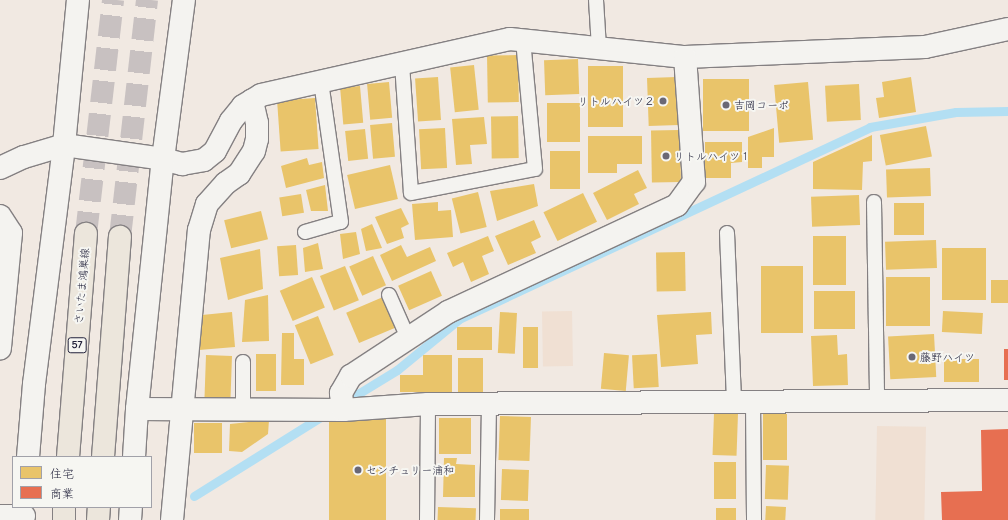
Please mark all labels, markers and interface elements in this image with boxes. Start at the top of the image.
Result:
place label: リトルハイツ２ [578,94,655,108]
marker: リトルハイツ２ [658,96,668,106]
place label: 吉岡コーポ [734,98,789,112]
marker: 吉岡コーポ [721,100,731,110]
place label: リトルハイツ１ [674,149,751,163]
marker: リトルハイツ１ [661,151,671,161]
street label: さいたま鴻巣線 [72,247,92,325]
road number: 57 [67,337,87,353]
place label: 藤野ハイツ [920,350,975,364]
marker: 藤野ハイツ [907,352,917,362]
legend [12,456,152,508]
place label: センチュリー浦和 [366,463,454,477]
marker: センチュリー浦和 [353,465,363,475]
text: 住宅 [50,466,74,481]
text: 商業 [50,486,74,501]

